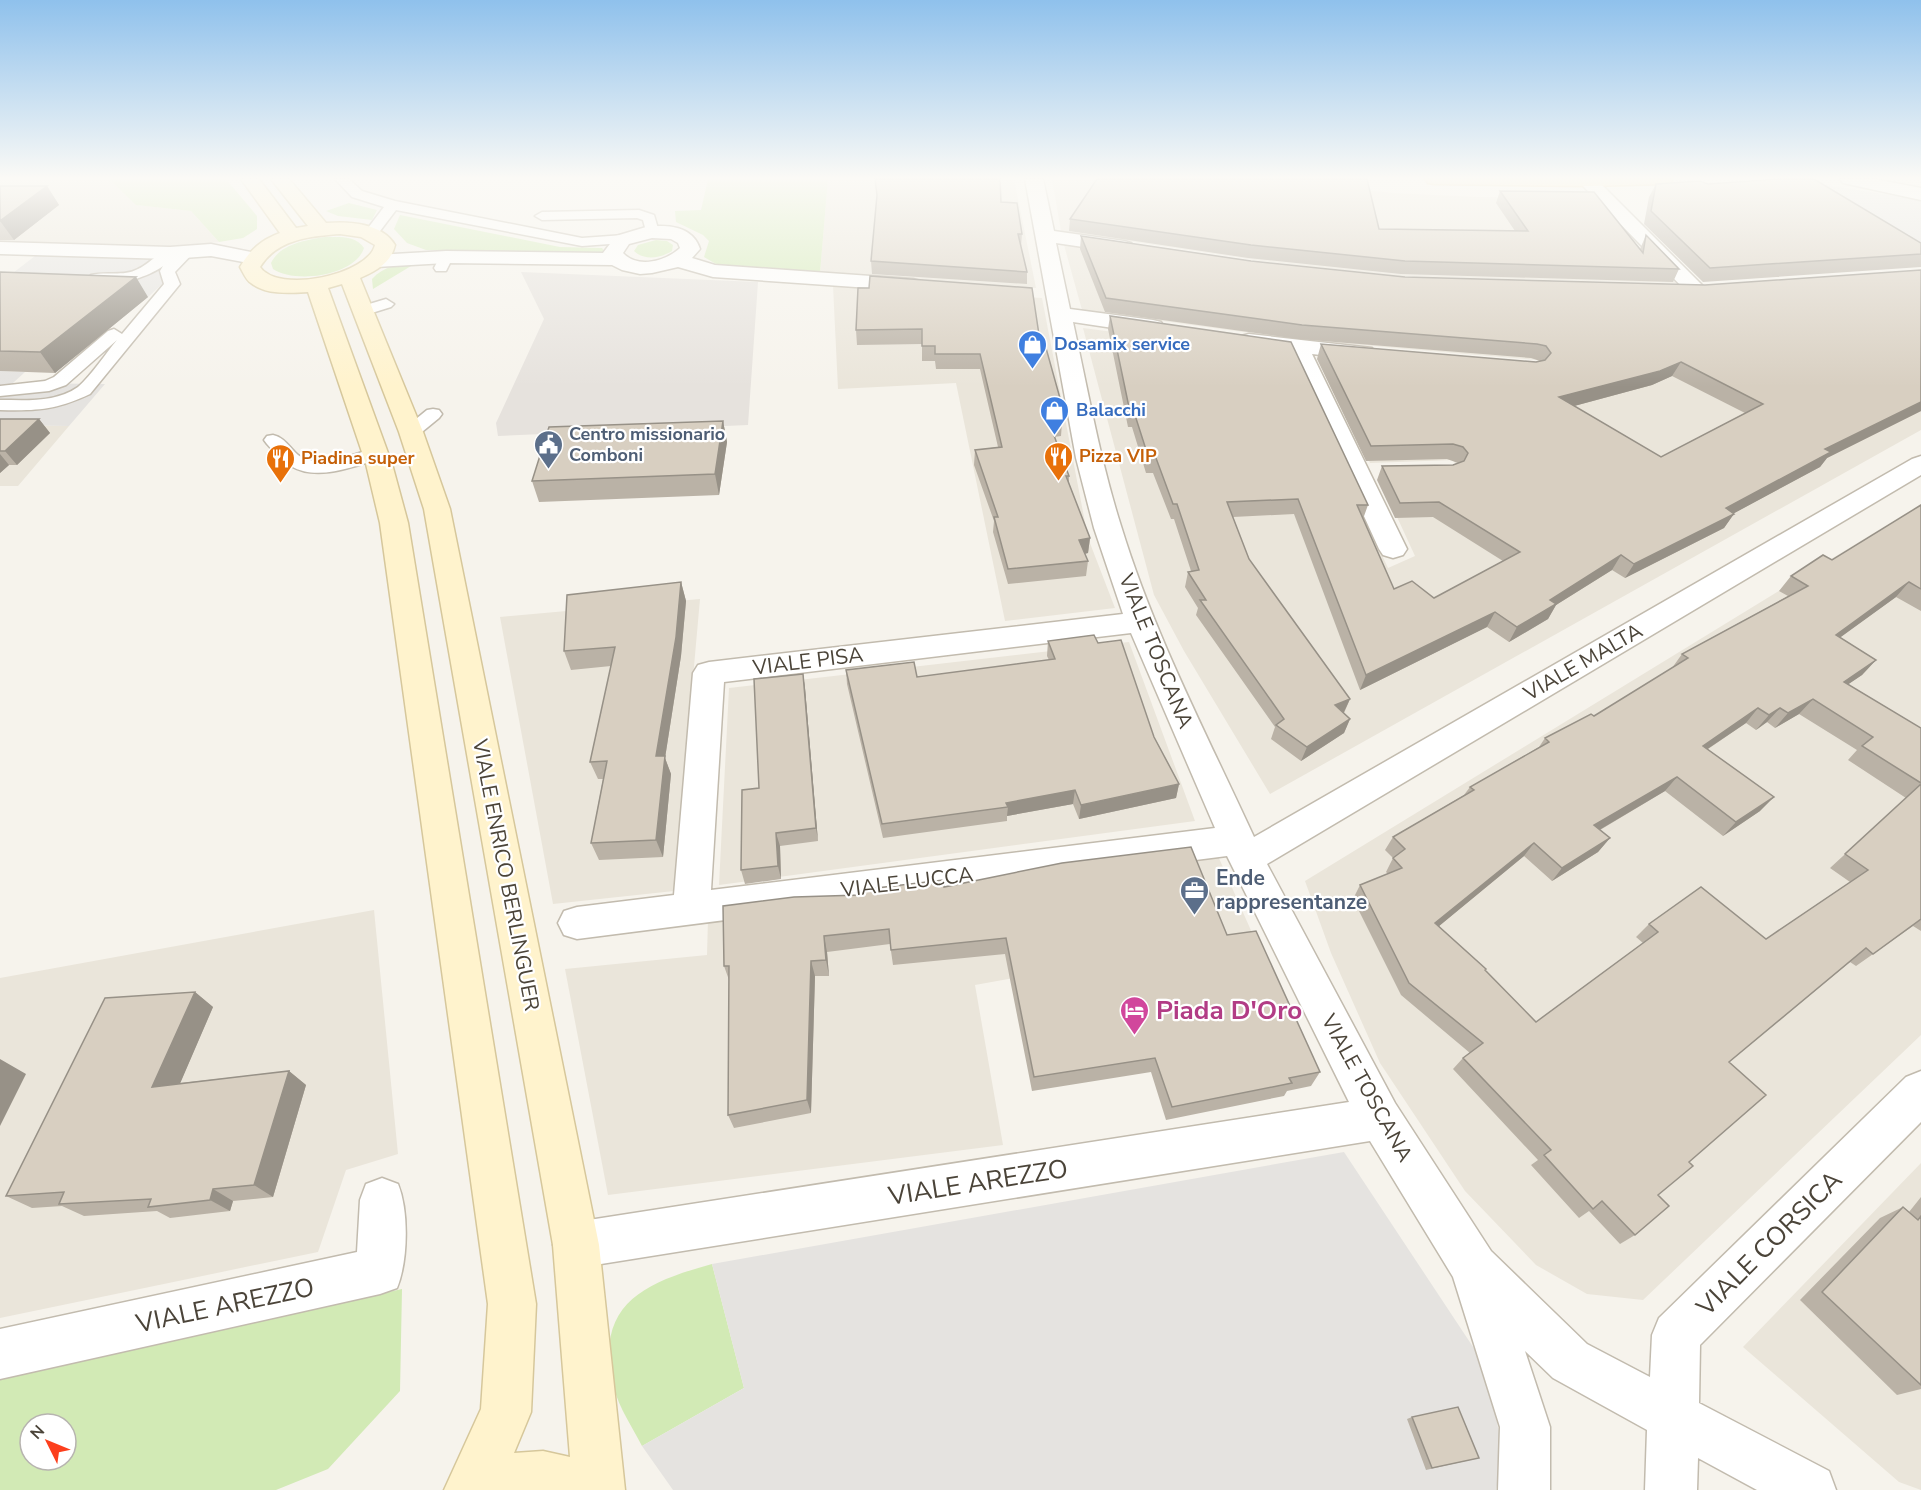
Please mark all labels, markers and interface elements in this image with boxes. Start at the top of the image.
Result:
shop icon: Dosamix service [1017,328,1049,370]
place label: Dosamix service [1054,332,1190,356]
shop icon: Balacchi [1039,394,1071,436]
place label: Balacchi [1076,398,1146,422]
place label: Centro missionario Comboni [569,422,725,467]
public building icon: Centro missionario Comboni [532,428,564,470]
restaurant icon: Pizza VIP [1042,440,1074,482]
restaurant icon: Piadina super [264,442,296,484]
place label: Pizza VIP [1079,444,1157,468]
place label: Piadina super [301,446,415,470]
street label: VIALE TOSCANA [1112,568,1200,733]
street label: VIALE MALTA [1518,617,1647,708]
street label: VIALE PISA [750,640,865,682]
street label: VIALE ENRICO BERLINGUER [466,736,546,1013]
street label: VIALE LUCCA [838,860,975,904]
place label: Ende rappresentanze [1216,864,1367,916]
office icon: Ende rappresentanze [1179,874,1211,916]
place label: Piada D'Oro [1156,993,1302,1028]
hotel icon: Piada D'Oro [1119,994,1151,1036]
street label: VIALE TOSCANA [1314,1008,1419,1167]
street label: VIALE AREZZO [885,1151,1070,1214]
street label: VIALE CORSICA [1688,1163,1850,1324]
street label: VIALE AREZZO [132,1270,317,1342]
north arrow [18,1412,78,1472]
text: N [26,1421,50,1444]

